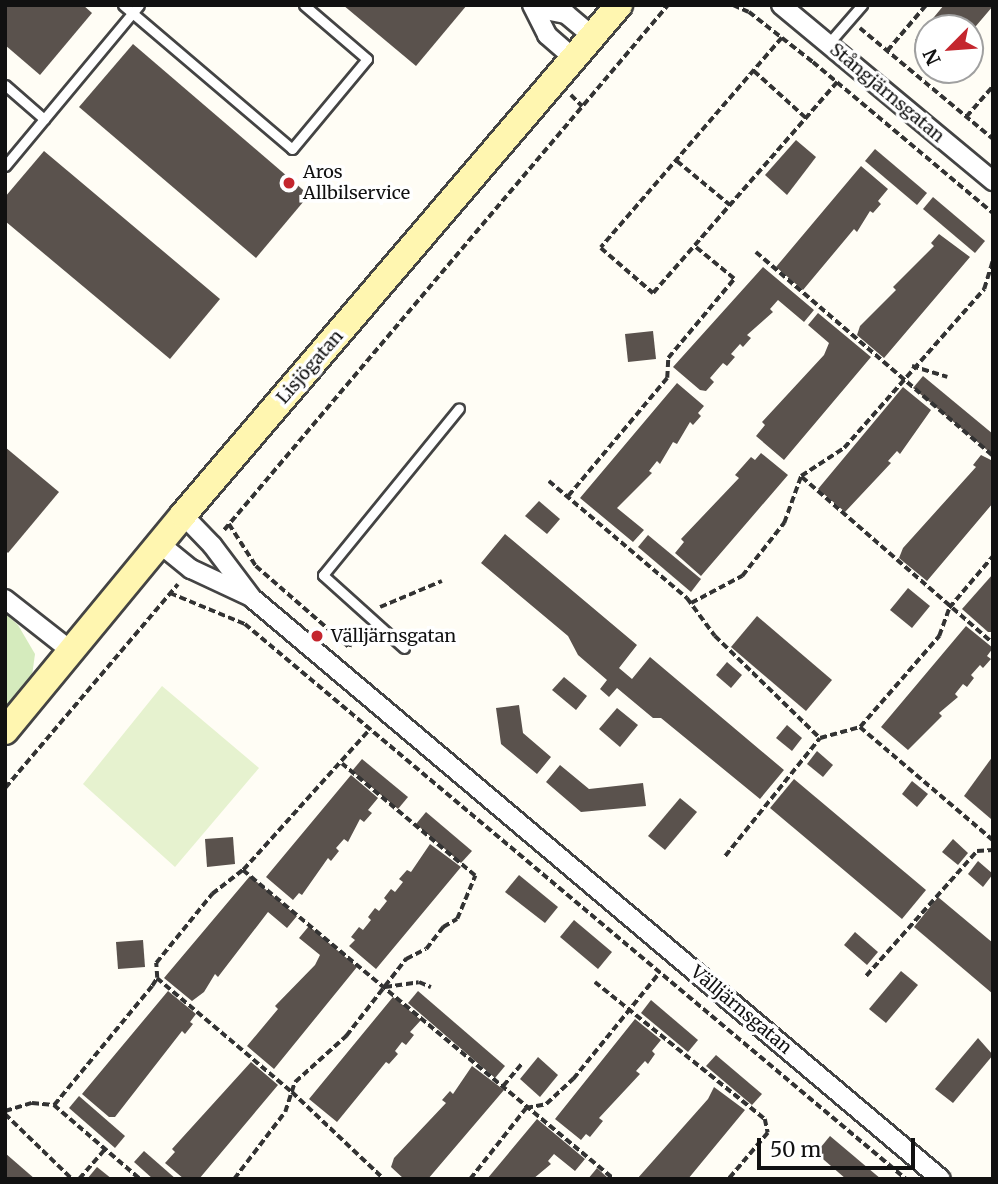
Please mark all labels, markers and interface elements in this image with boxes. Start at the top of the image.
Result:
north arrow [914,14,984,84]
street label: Stångjärnsgatan [825,39,949,147]
text: N [918,45,946,69]
place label: Aros Allbilservice [303,162,410,204]
marker: Aros Allbilservice [281,175,297,191]
street label: Lisjögatan [272,326,348,408]
place label: Välljärnsgatan [331,625,456,647]
marker: Välljärnsgatan [309,628,325,644]
street label: Välljärnsgatan [686,961,796,1059]
scale bar [760,1124,918,1168]
text: 50 m [770,1136,821,1163]

